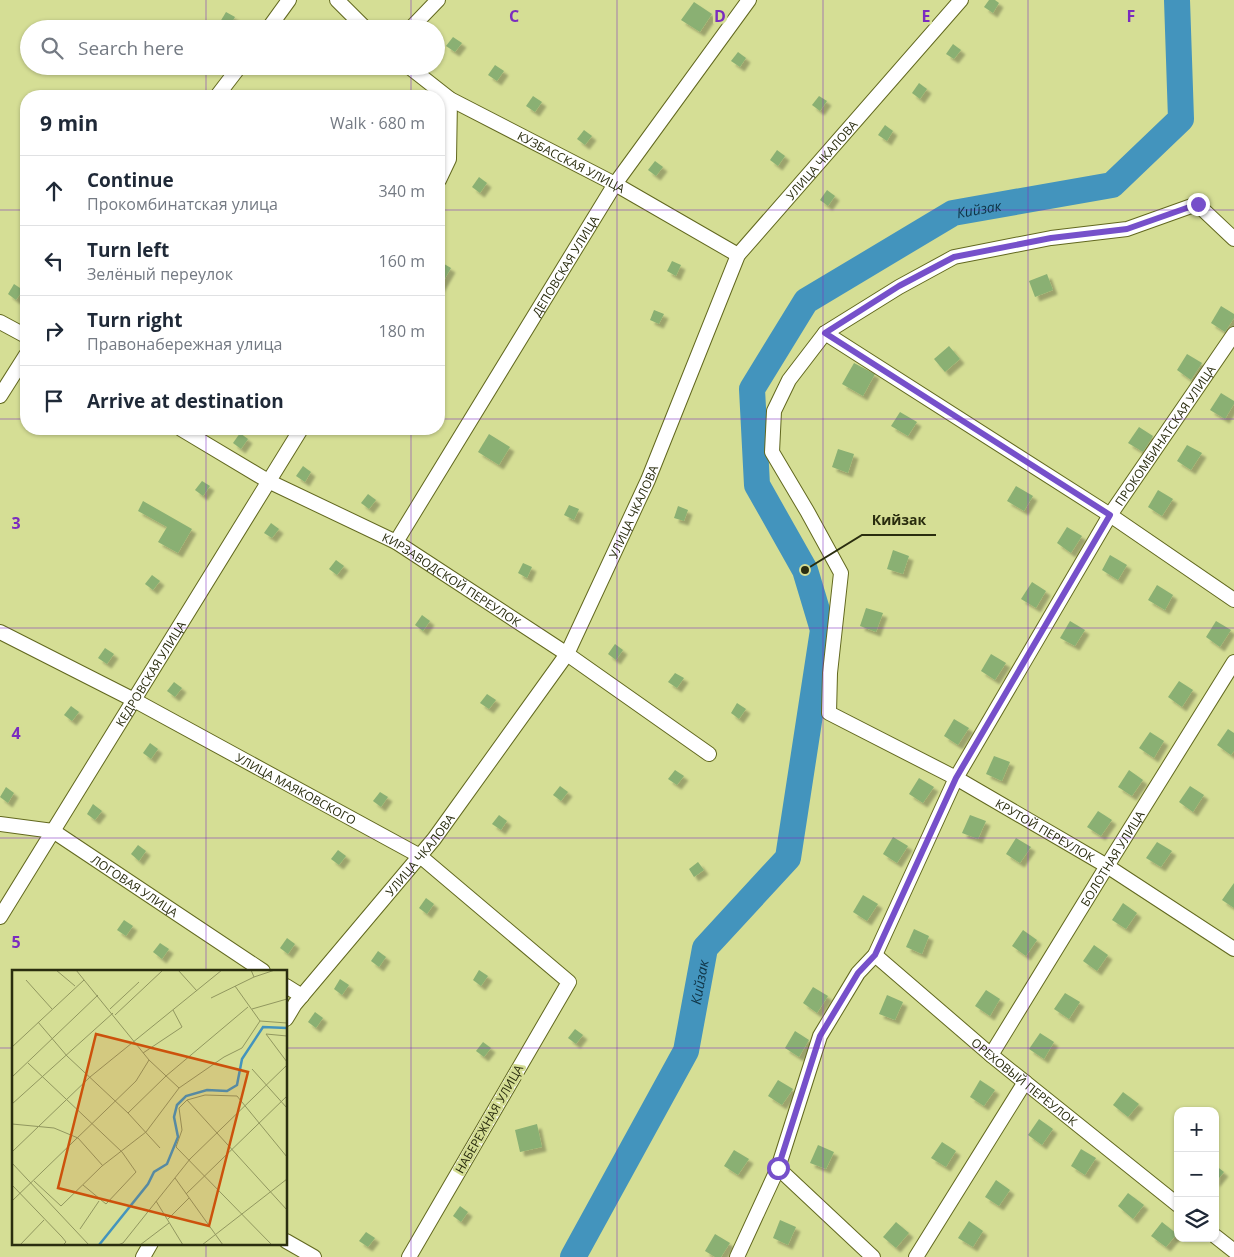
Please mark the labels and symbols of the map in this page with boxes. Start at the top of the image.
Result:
text: C [509,5,519,27]
text: D [714,5,726,27]
text: E [922,5,931,27]
text: F [1127,5,1135,27]
street label: УЛИЦА ЧКАЛОВА [782,116,861,203]
street label: КУЗБАССКАЯ УЛИЦА [515,127,629,197]
route end [1187,193,1210,216]
water label: Кийзак [955,195,1004,222]
street label: ДЕПОВСКАЯ УЛИЦА [528,212,603,319]
street label: ПРОКОМБИНАТСКАЯ УЛИЦА [1110,361,1219,509]
street label: УЛИЦА ЧКАЛОВА [604,462,662,561]
callout: Кийзак [862,506,936,535]
text: Кийзак [872,510,927,529]
text: 3 [11,512,21,534]
street label: КИРЗАВОДСКОЙ ПЕРЕУЛОК [380,528,525,630]
street label: КЕДРОВСКАЯ УЛИЦА [111,617,189,730]
text: 4 [11,722,21,744]
street label: УЛИЦА МАЯКОВСКОГО [233,749,359,828]
street label: КРУТОЙ ПЕРЕУЛОК [993,794,1098,866]
street label: БОЛОТНАЯ УЛИЦА [1076,807,1148,909]
street label: УЛИЦА ЧКАЛОВА [381,810,458,899]
street label: ЛОГОВАЯ УЛИЦА [88,851,182,921]
text: 5 [11,931,21,953]
water label: Кийзак [685,957,712,1006]
inset map [12,970,288,1244]
street label: ОРЕХОВЫЙ ПЕРЕУЛОК [968,1034,1082,1130]
street label: НАБЕРЕЖНАЯ УЛИЦА [451,1061,527,1177]
route start [767,1157,790,1180]

